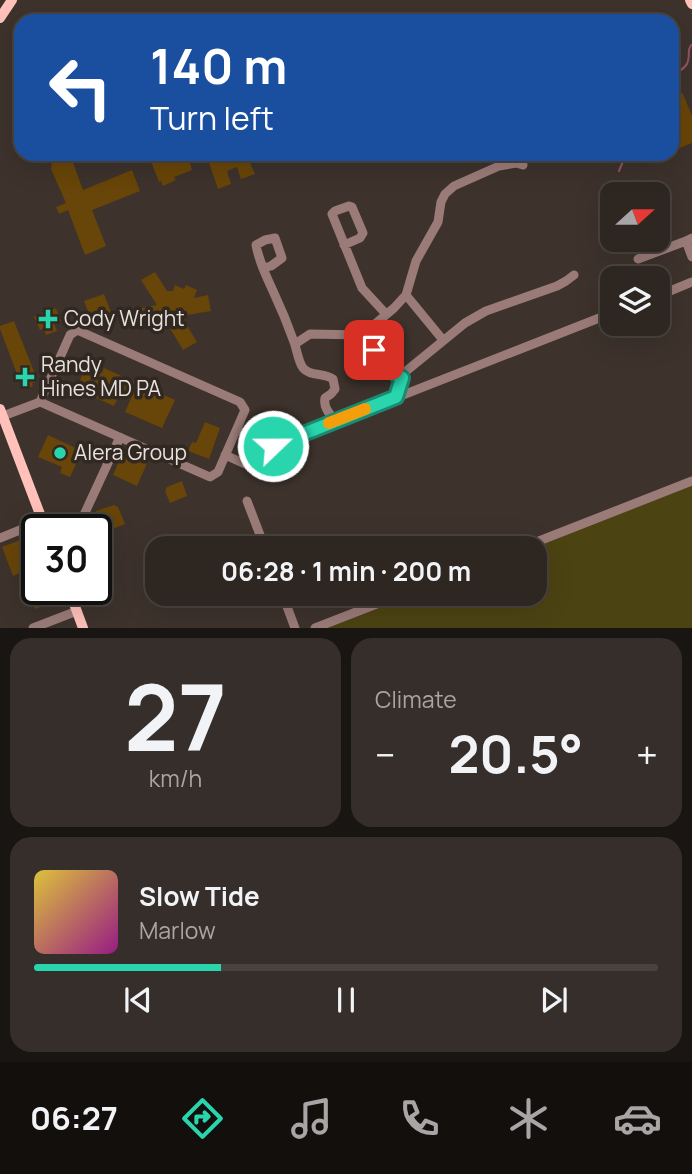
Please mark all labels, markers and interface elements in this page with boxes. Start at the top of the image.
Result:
text: 140 m [150,32,287,99]
icon: left [35,42,126,133]
text: Turn left [150,96,274,140]
north arrow [600,182,670,252]
map controls [600,182,670,336]
button: layers [600,266,670,336]
place label: Cody Wright [64,304,185,332]
marker: Cody Wright [38,309,58,329]
pin [344,320,404,380]
icon: arrive [355,331,393,369]
place label: Randy Hines MD PA [41,350,161,402]
marker: Randy Hines MD PA [15,367,35,387]
position arrow [236,409,310,483]
place label: Alera Group [74,438,187,466]
marker: Alera Group [52,445,68,461]
speed limit sign: 30 [21,514,112,605]
text: 06:28 · 1 min · 200 m [221,553,471,589]
text: 27 [124,654,227,778]
text: Climate [375,683,457,715]
text: 20.5° [448,718,583,789]
text: − [375,728,396,780]
text: + [636,728,658,780]
text: km/h [149,762,202,794]
text: Slow Tide [139,878,260,914]
text: Marlow [139,914,216,946]
icon: previous [119,981,157,1019]
icon: pause [327,981,365,1019]
icon: next [535,981,573,1019]
icon: directions [178,1094,227,1143]
icon: music [287,1094,336,1143]
icon: phone [395,1094,444,1143]
icon: climate [504,1094,553,1143]
icon: car [613,1094,662,1143]
text: 06:27 [30,1096,118,1140]

